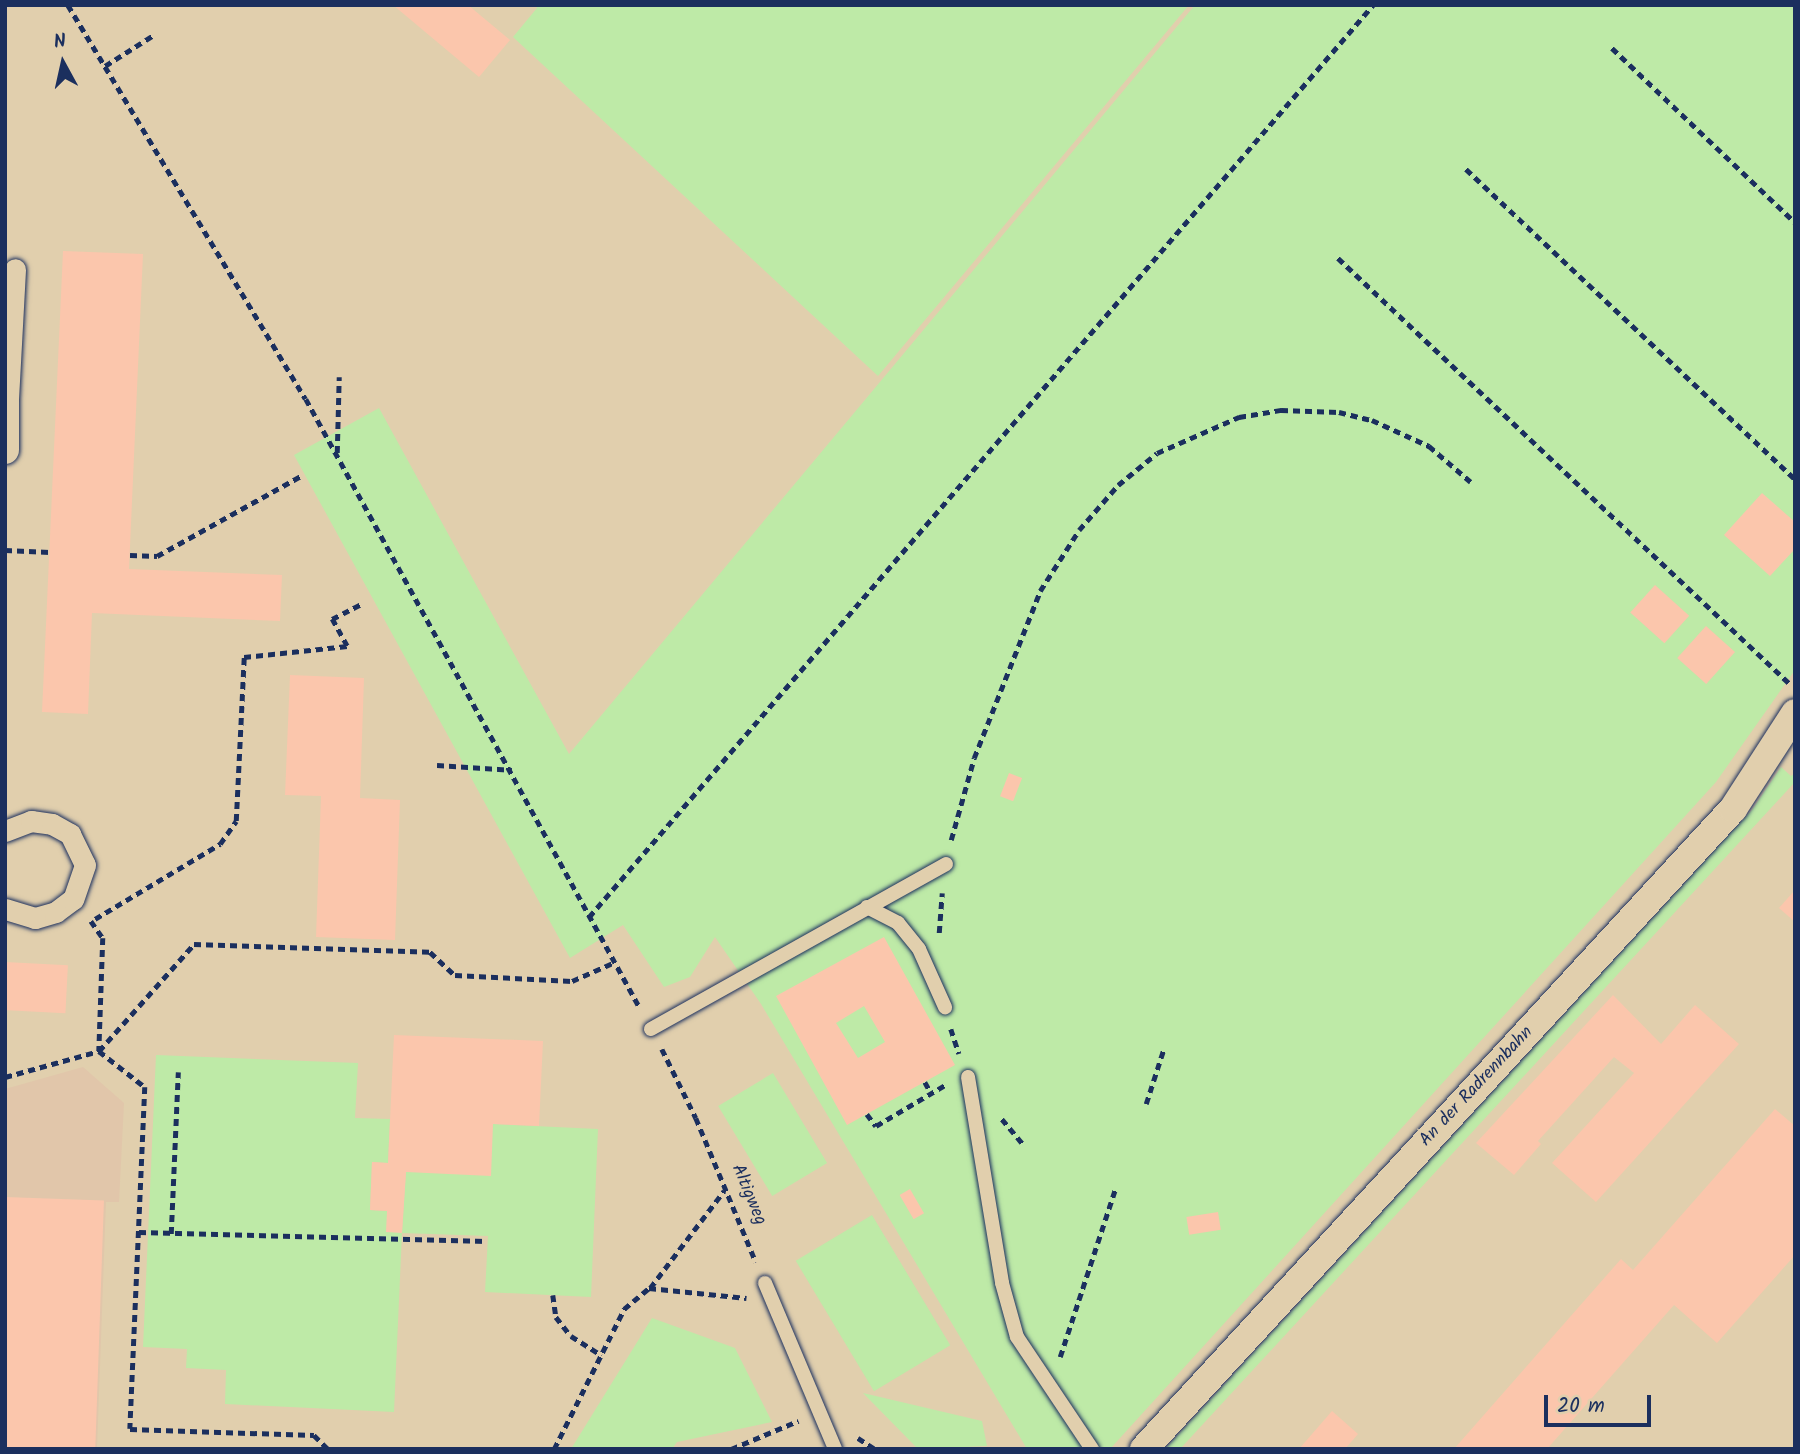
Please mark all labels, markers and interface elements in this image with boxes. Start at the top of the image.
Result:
text: N [52,27,68,58]
north arrow [28,28,98,98]
street label: An der Radrennbahn [1416,1022,1538,1152]
street label: Altigweg [726,1161,770,1229]
scale bar [1548,1380,1655,1424]
text: 20 m [1557,1390,1605,1423]

